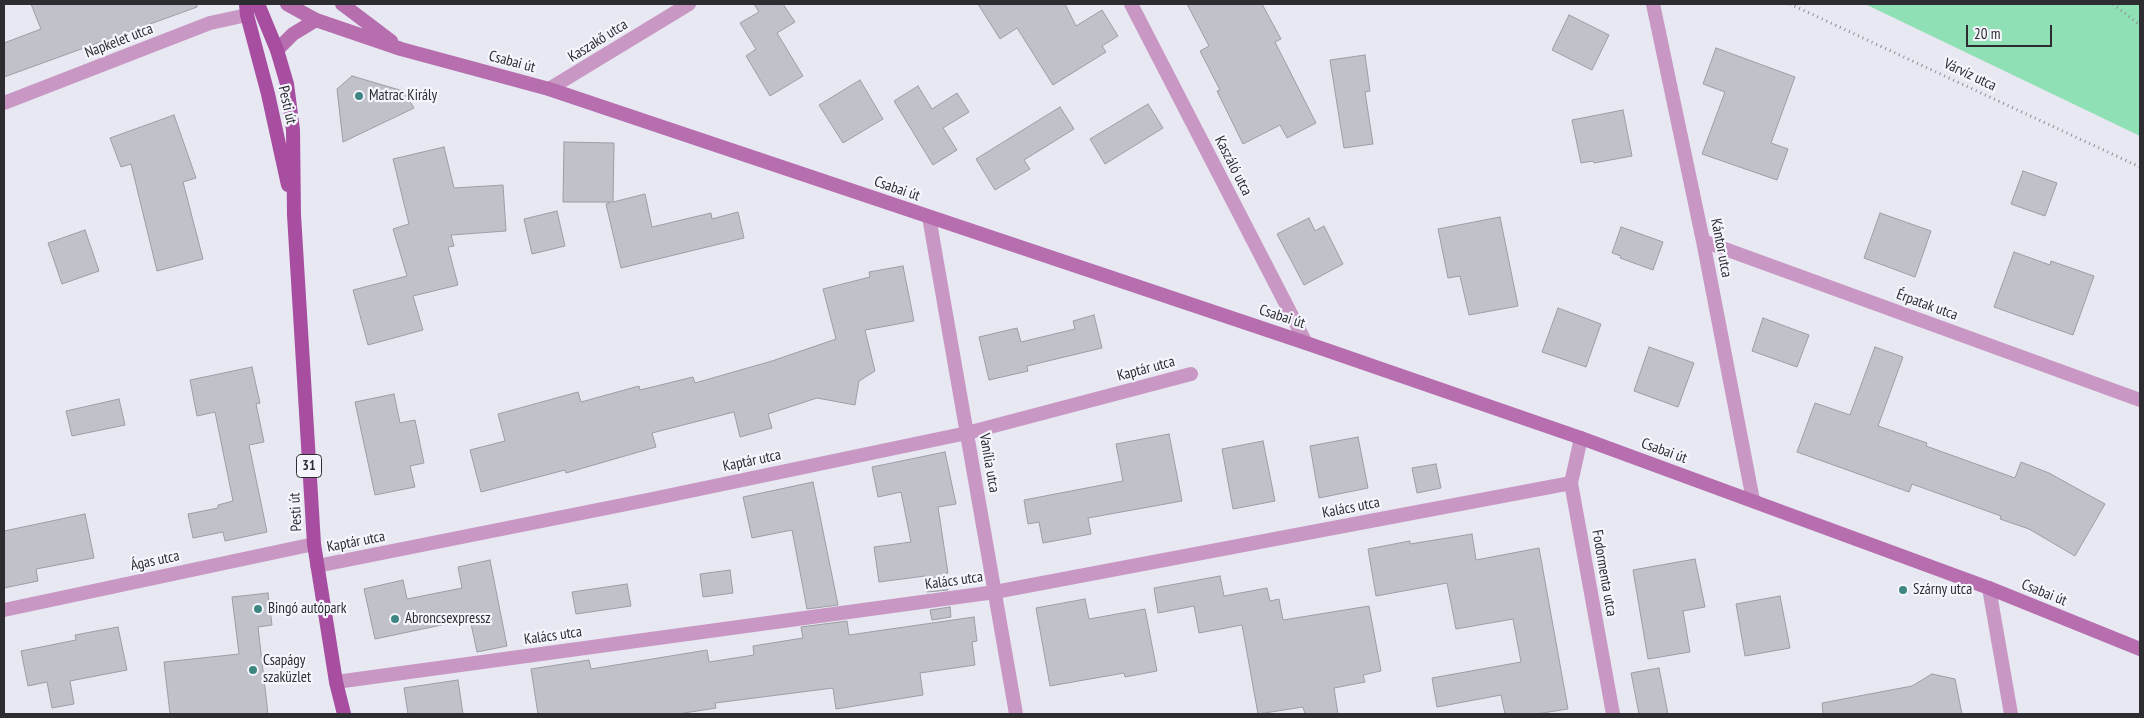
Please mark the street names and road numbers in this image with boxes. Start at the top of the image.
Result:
street label: Kaszakő utca [565,16,631,66]
street label: Napkelet utca [82,20,156,62]
street label: Csabai út [487,47,537,77]
street label: Várvíz utca [1941,55,1999,95]
street label: Pesti út [274,84,300,126]
street label: Kaszáló utca [1210,133,1256,199]
street label: Csabai út [872,173,922,205]
street label: Kántor utca [1706,217,1736,279]
street label: Érpatak utca [1894,286,1960,324]
street label: Csabai út [1257,301,1307,333]
street label: Kaptár utca [1115,353,1177,385]
street label: Vanília utca [975,432,1003,494]
street label: Csabai út [1639,434,1689,468]
street label: Kaptár utca [721,446,783,476]
road number: 31 [296,454,322,478]
street label: Pesti út [286,492,306,532]
street label: Kalács utca [1321,494,1381,522]
street label: Kaptár utca [325,528,387,556]
street label: Fodormenta utca [1588,528,1620,618]
street label: Ágas utca [129,547,181,575]
street label: Kalács utca [924,568,984,594]
street label: Csabai út [2019,576,2069,610]
street label: Kalács utca [523,623,583,649]

